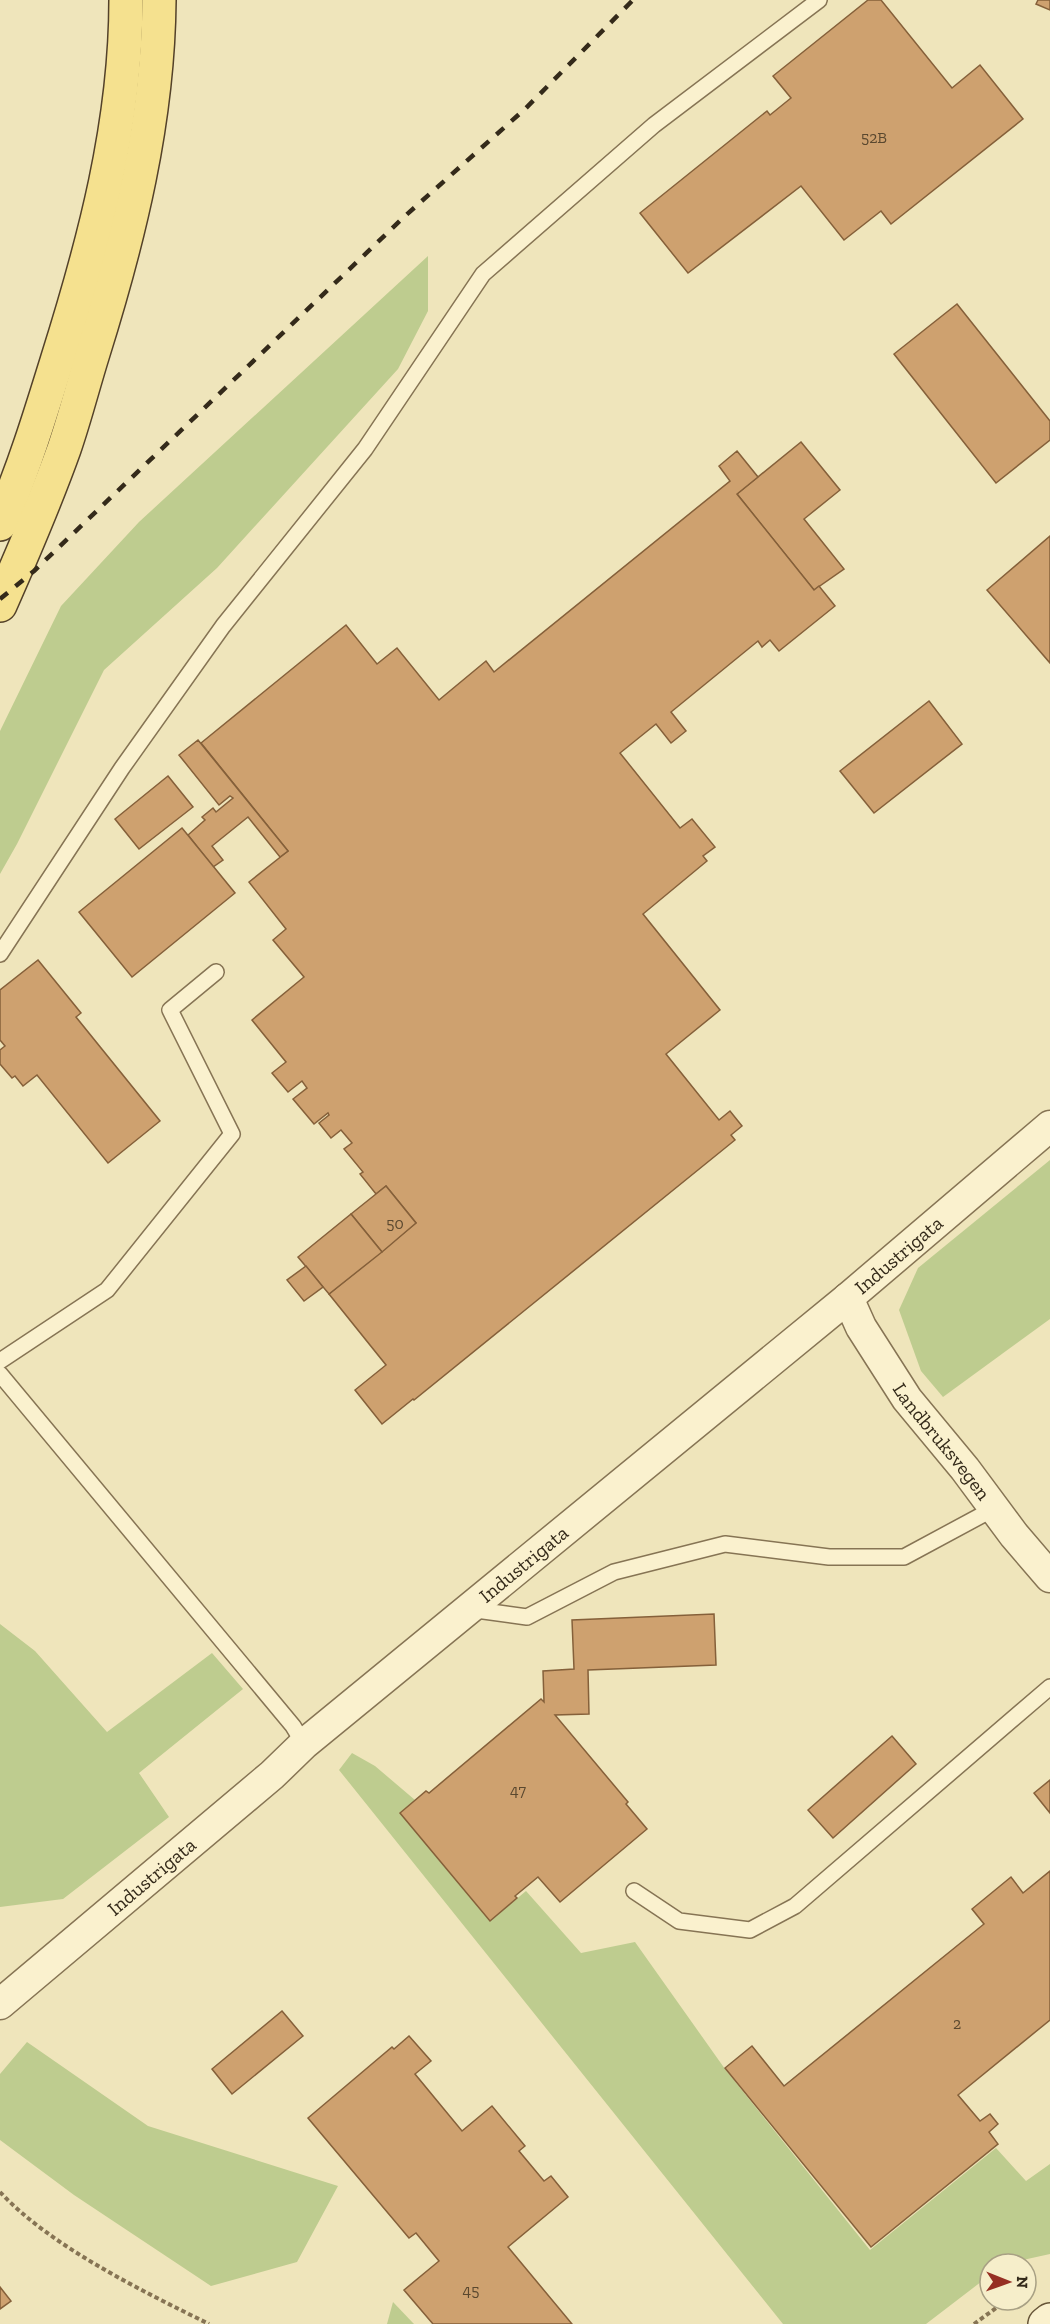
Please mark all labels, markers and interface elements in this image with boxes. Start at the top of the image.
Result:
house number: 52B [861,128,887,147]
street label: Industrigata [850,1211,948,1299]
house number: 50 [386,1214,404,1233]
street label: Landbruksvegen [888,1378,996,1505]
street label: Industrigata [474,1520,573,1608]
house number: 47 [510,1781,526,1800]
street label: Industrigata [102,1832,201,1920]
house number: 2 [953,2014,961,2033]
north arrow [978,2252,1038,2312]
text: N [1013,2276,1032,2289]
house number: 45 [463,2281,479,2300]

